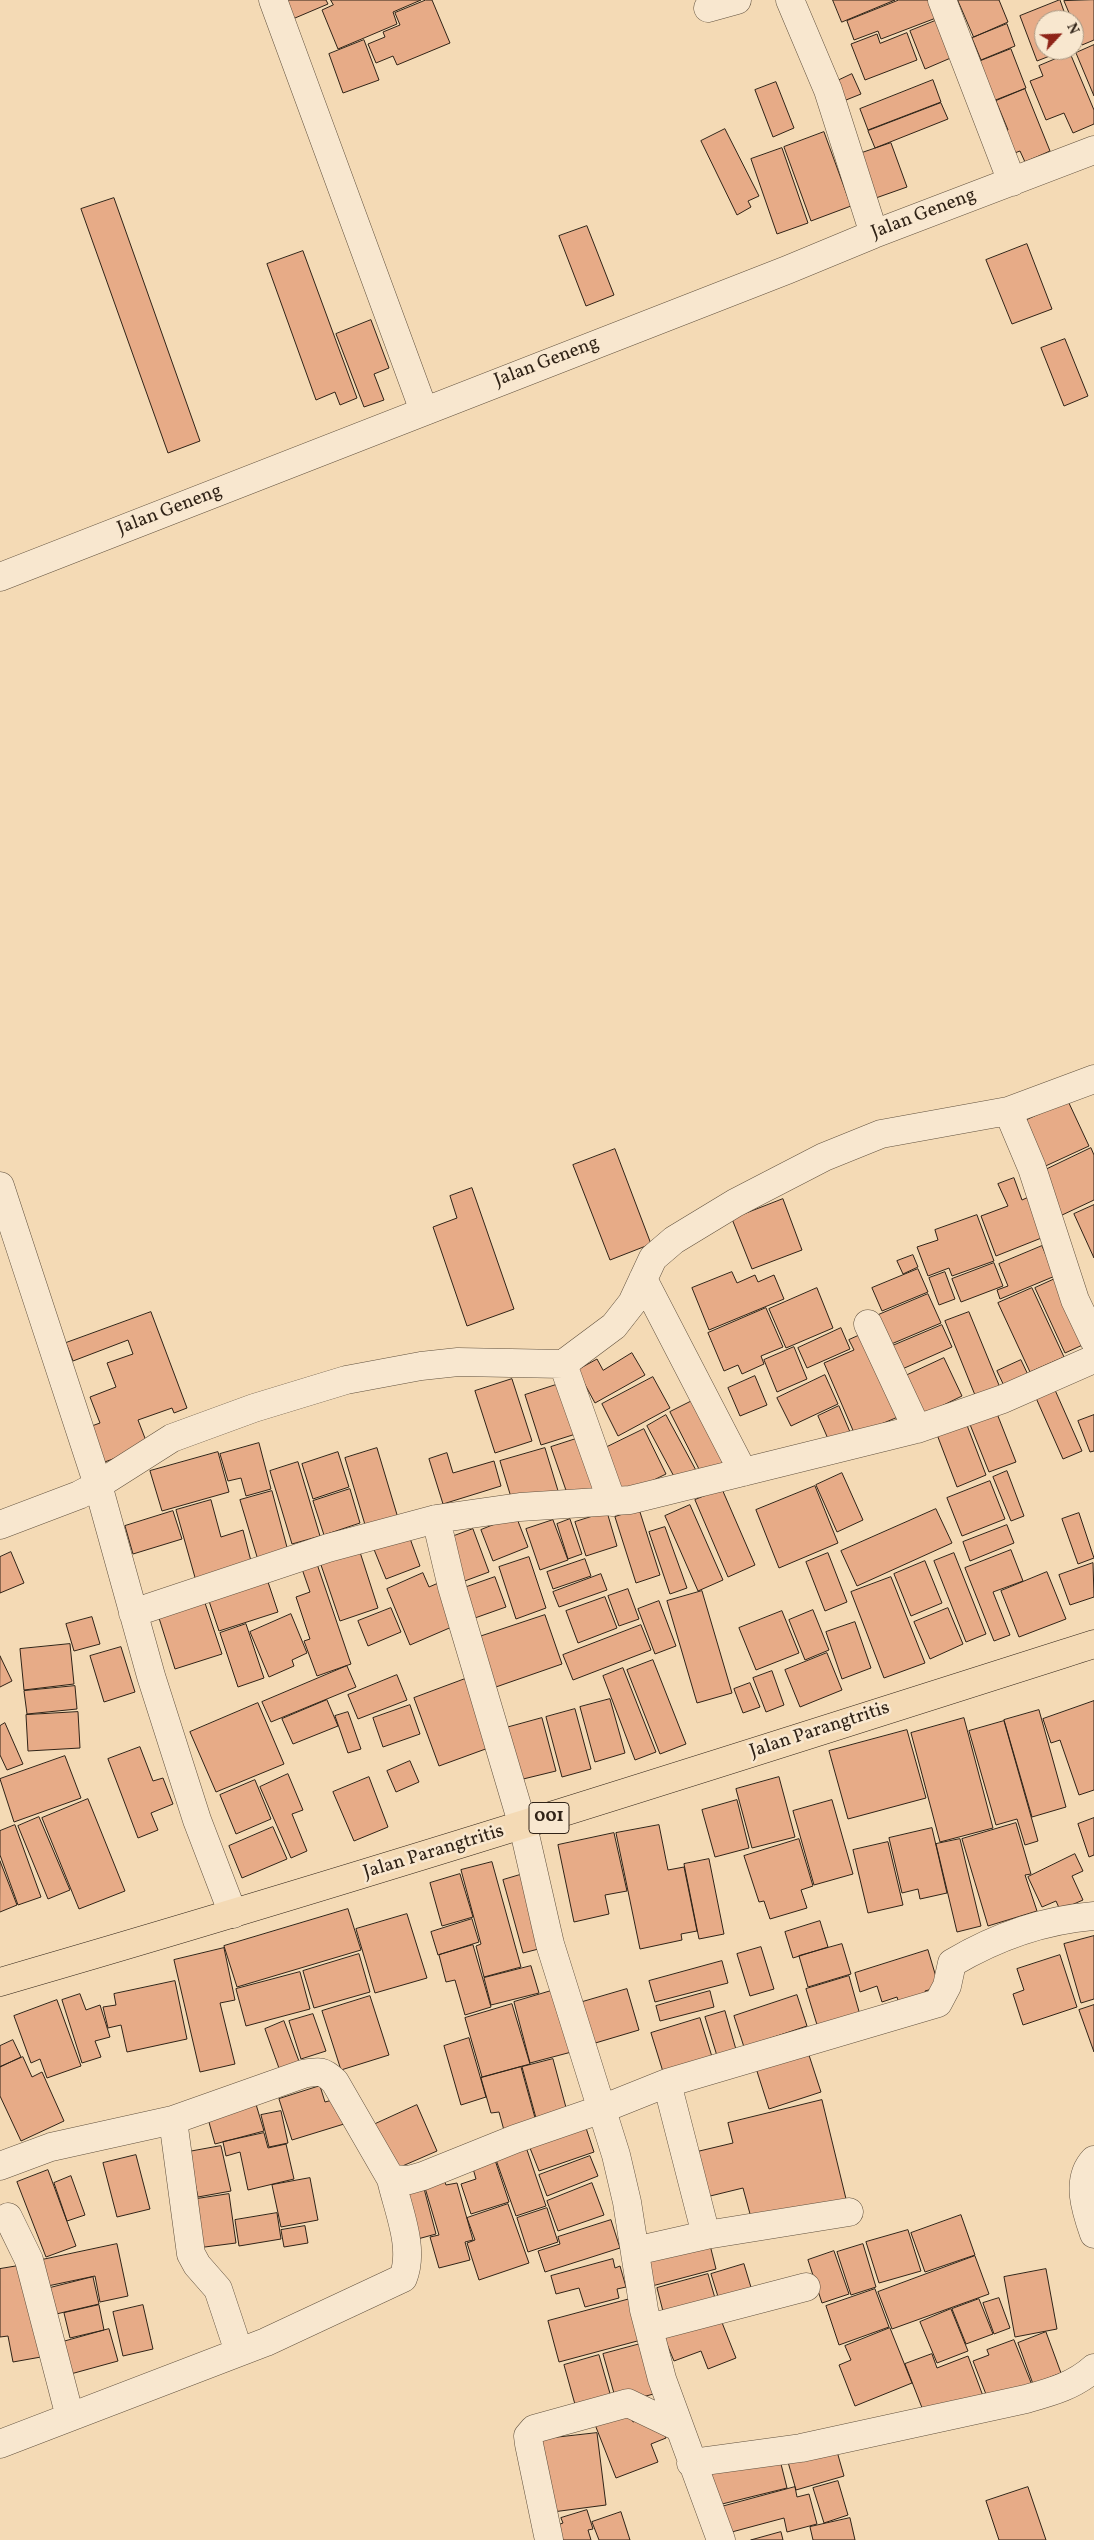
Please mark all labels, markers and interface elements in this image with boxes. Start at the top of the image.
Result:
north arrow [1034,10,1084,60]
text: N [1061,20,1083,37]
street label: Jalan Geneng [868,185,980,245]
street label: Jalan Geneng [491,333,603,393]
street label: Jalan Geneng [114,481,226,541]
street label: Jalan Parangtritis [747,1698,893,1764]
road number: 001 [529,1802,569,1834]
street label: Jalan Parangtritis [361,1821,507,1885]

